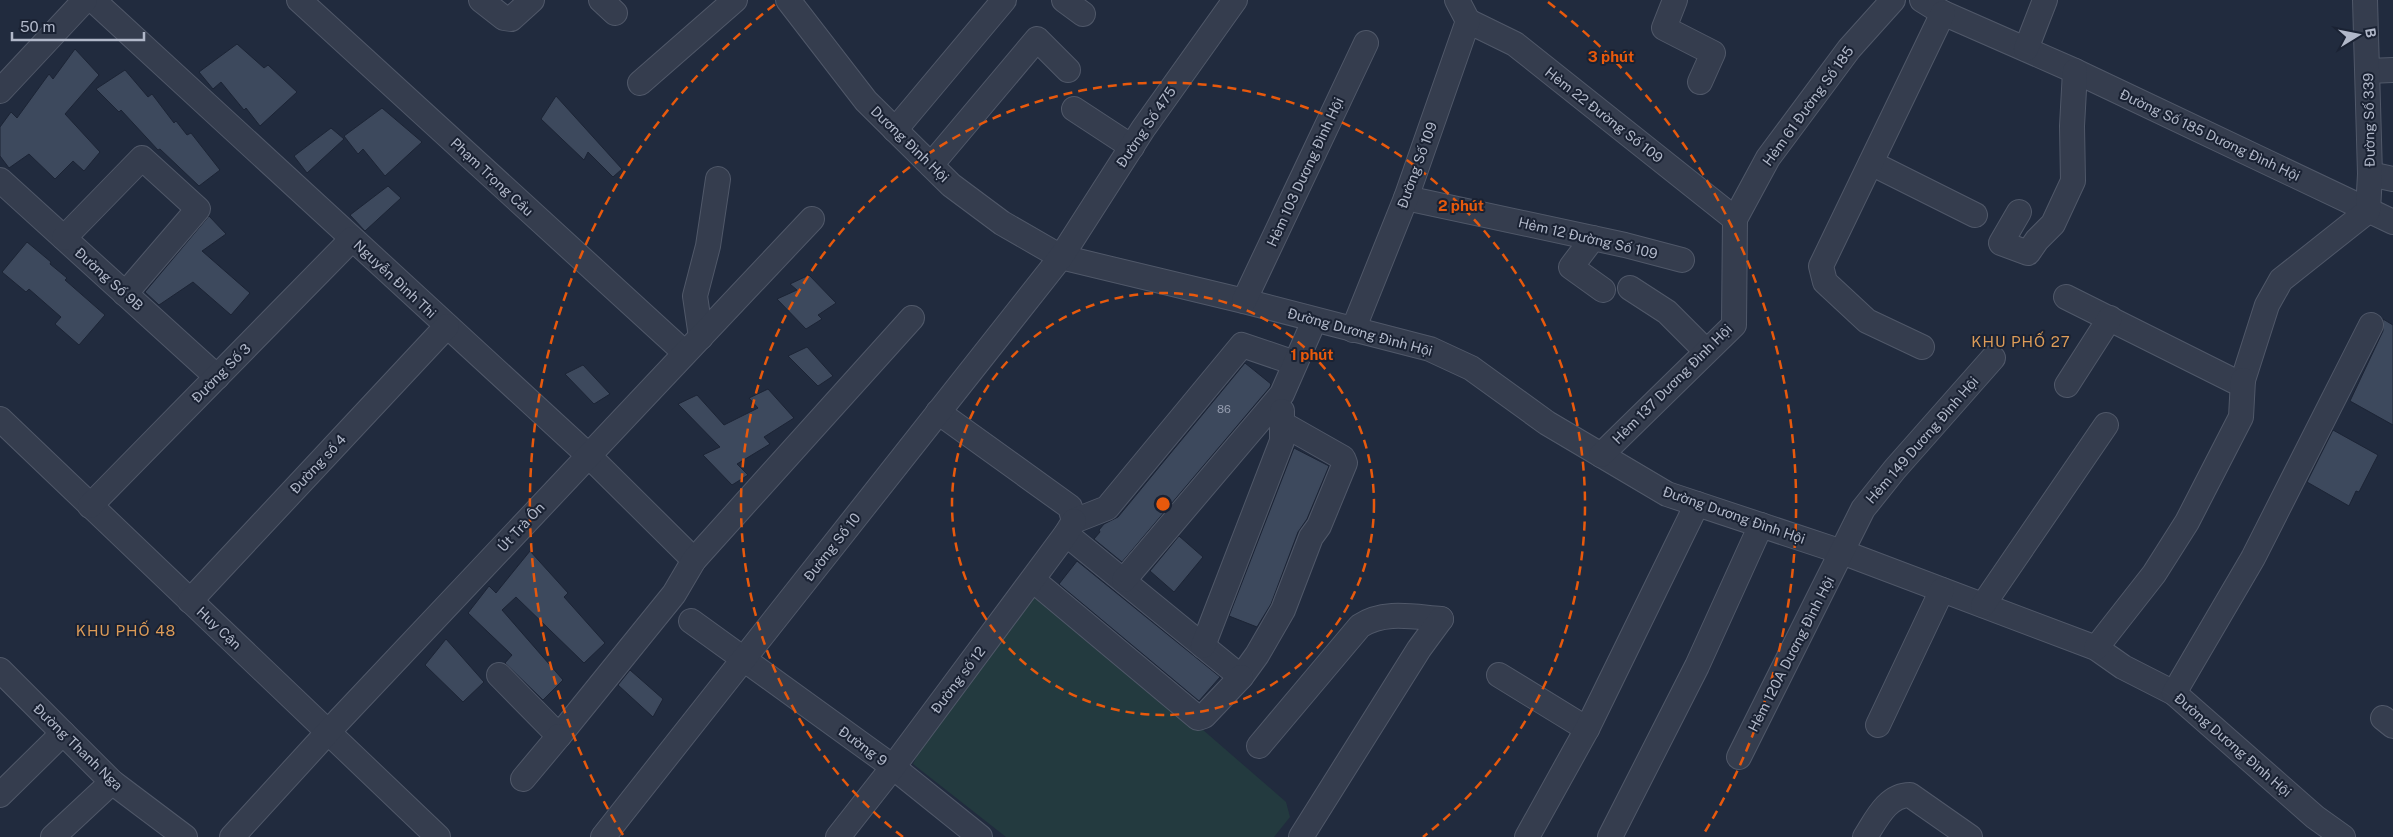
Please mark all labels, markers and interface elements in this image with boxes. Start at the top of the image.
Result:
scale bar [12,10,145,42]
north arrow [2333,10,2383,60]
text: 50 m [20,18,55,35]
text: B [2362,27,2380,39]
street label: Hẻm 61 Đường Số 185 [1759,43,1857,169]
text: 3 phút [1588,48,1634,65]
street label: Hẻm 22 Đường Số 109 [1542,64,1666,166]
street label: Đường Số 339 [2360,73,2378,167]
street label: Đường Số 475 [1113,83,1179,170]
street label: Đường Số 185 Dương Đình Hội [2117,86,2303,184]
street label: Hẻm 103 Dương Đình Hội [1263,95,1347,249]
street label: Dương Đình Hội [868,103,952,185]
street label: Đường Số 109 [1394,119,1440,210]
street label: Phạm Trọng Cầu [447,135,537,219]
text: 2 phút [1438,197,1484,214]
street label: Hẻm 12 Đường Số 109 [1517,214,1659,262]
street label: Nguyễn Đình Thi [351,237,439,321]
street label: Đường Số 9B [72,244,146,314]
street label: Đường Dương Đình Hội [1286,305,1434,359]
street label: Hẻm 137 Dương Đình Hội [1609,321,1735,447]
district label: KHU PHỐ 27 [1971,331,2071,350]
street label: Đường Số 3 [188,340,254,406]
text: 1 phút [1291,346,1333,363]
street label: Hẻm 149 Dương Đình Hội [1863,373,1981,507]
house number: 86 [1217,403,1231,415]
street label: Đường số 4 [287,431,349,497]
street label: Đường Dương Đình Hội [1661,483,1807,547]
centre of rings [1154,495,1172,513]
street label: Út Trà Ôn [493,498,548,555]
street label: Đường Số 10 [800,510,864,584]
street label: Hẻm 120A Dương Đình Hội [1745,574,1837,734]
street label: Huy Cận [193,603,245,653]
district label: KHU PHỐ 48 [76,620,176,639]
street label: Đường số 12 [928,643,988,717]
street label: Đường Dương Đình Hội [2171,690,2295,800]
street label: Đường Thanh Nga [30,700,126,794]
street label: Đường 9 [836,723,891,769]

